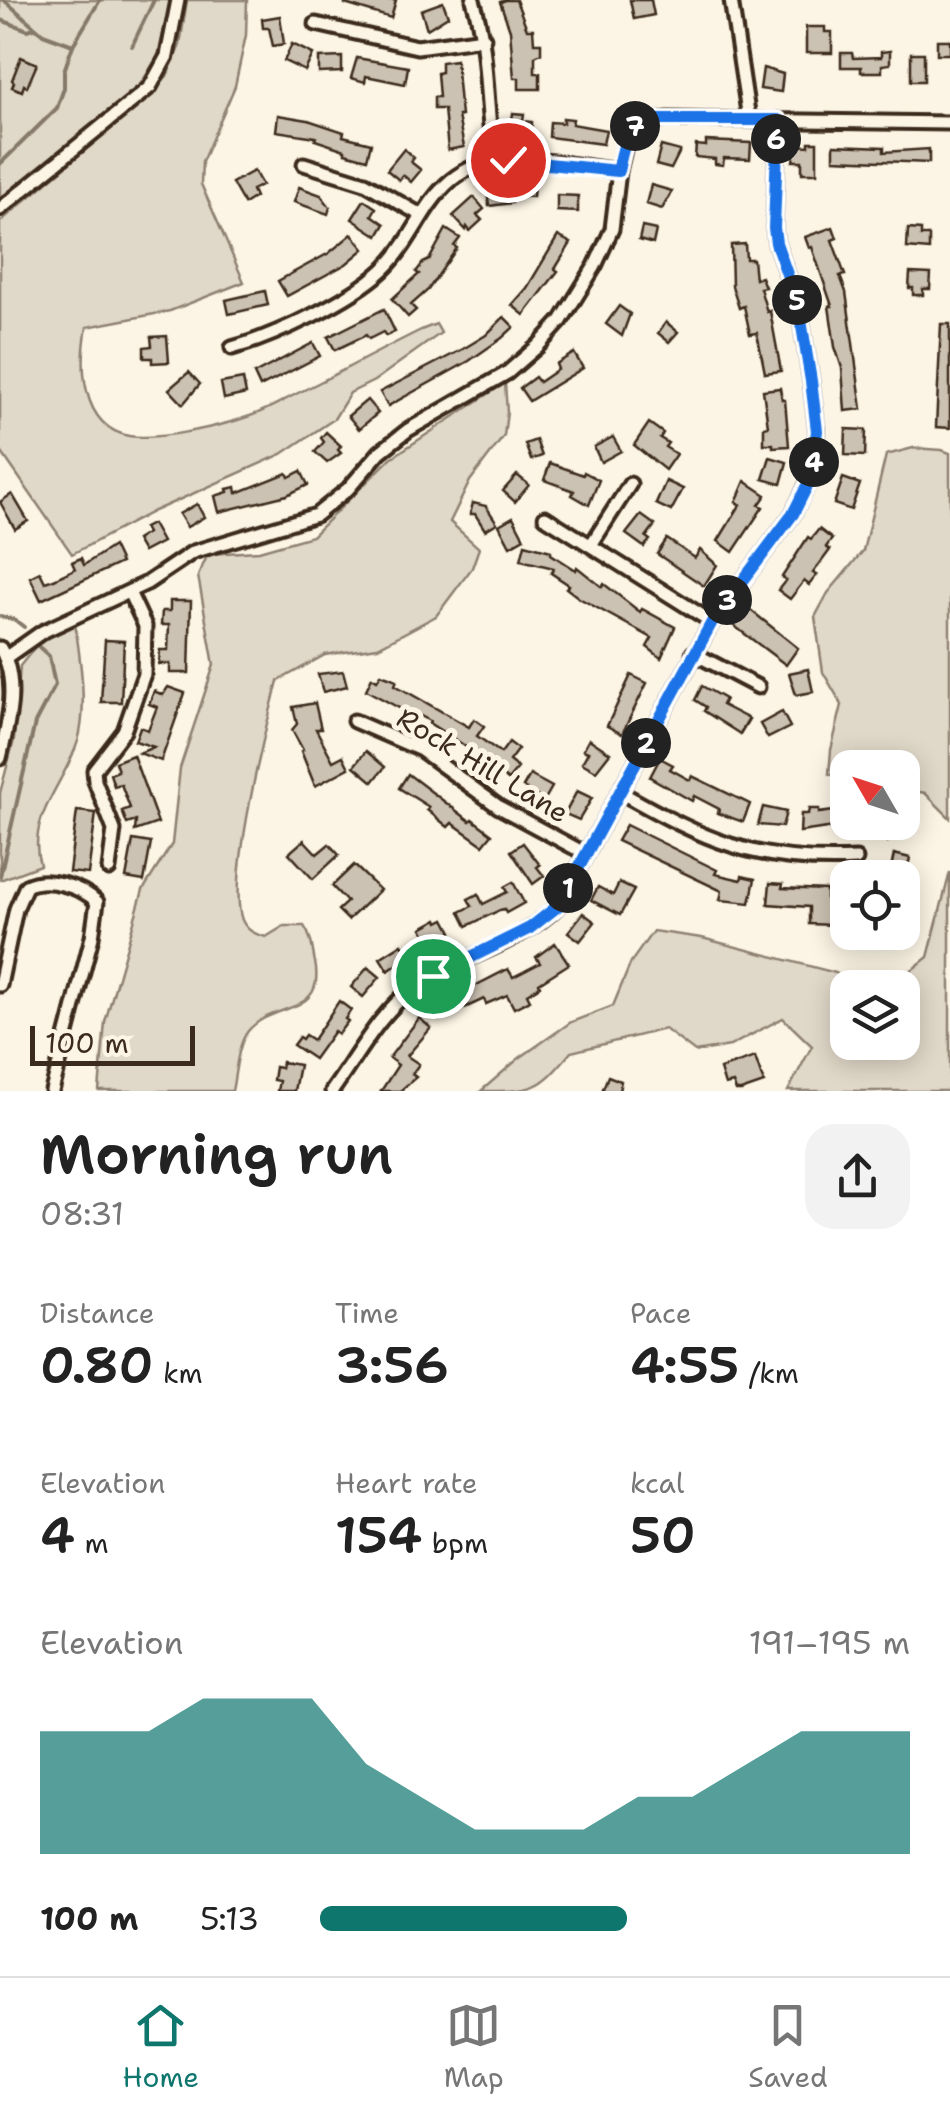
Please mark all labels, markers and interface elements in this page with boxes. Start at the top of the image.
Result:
pin: 7 [610,101,660,151]
text: 7 [625,107,645,145]
pin: 6 [751,114,801,164]
pin [466,118,551,203]
text: 6 [766,120,786,158]
icon: check [481,133,536,188]
pin: 5 [772,275,822,325]
text: 5 [788,281,806,319]
pin: 4 [789,437,839,487]
text: 4 [804,443,824,481]
pin: 3 [702,575,752,625]
text: 3 [717,581,737,619]
street label: Rock Hill Lane [390,699,576,831]
pin: 2 [621,718,671,768]
text: 2 [636,724,656,762]
north arrow [830,750,920,840]
map controls [830,750,920,1060]
button: locate [830,860,920,950]
pin: 1 [543,863,593,913]
text: 1 [562,869,574,907]
pin [391,934,476,1019]
icon: arrive [406,949,461,1004]
button: layers [830,970,920,1060]
scale bar [30,1021,195,1066]
text: 100 m [45,1024,129,1062]
text: Morning run [40,1117,393,1191]
button: share [805,1124,910,1229]
text: 08:31 [40,1192,124,1235]
text: Distance [40,1294,155,1332]
text: Time [335,1294,399,1332]
text: Pace [630,1294,692,1332]
text: 0.80 [40,1332,154,1399]
text: 3:56 [335,1332,449,1399]
text: 4:55 [630,1332,739,1399]
text: km [154,1354,203,1392]
text: /km [739,1354,799,1392]
text: Elevation [40,1464,165,1502]
text: Heart rate [335,1464,478,1502]
text: kcal [630,1464,684,1502]
text: 4 [40,1502,75,1569]
text: 154 [335,1502,422,1569]
text: 50 [630,1502,696,1569]
text: m [75,1524,109,1562]
text: bpm [422,1524,488,1562]
text: Elevation [40,1621,183,1664]
text: 191–195 m [749,1621,910,1664]
text: 100 m [40,1897,139,1940]
text: 5:13 [200,1897,259,1940]
tab: Home [122,1998,199,2096]
tab: Map [444,1998,504,2096]
tab: Saved [748,1998,828,2096]

